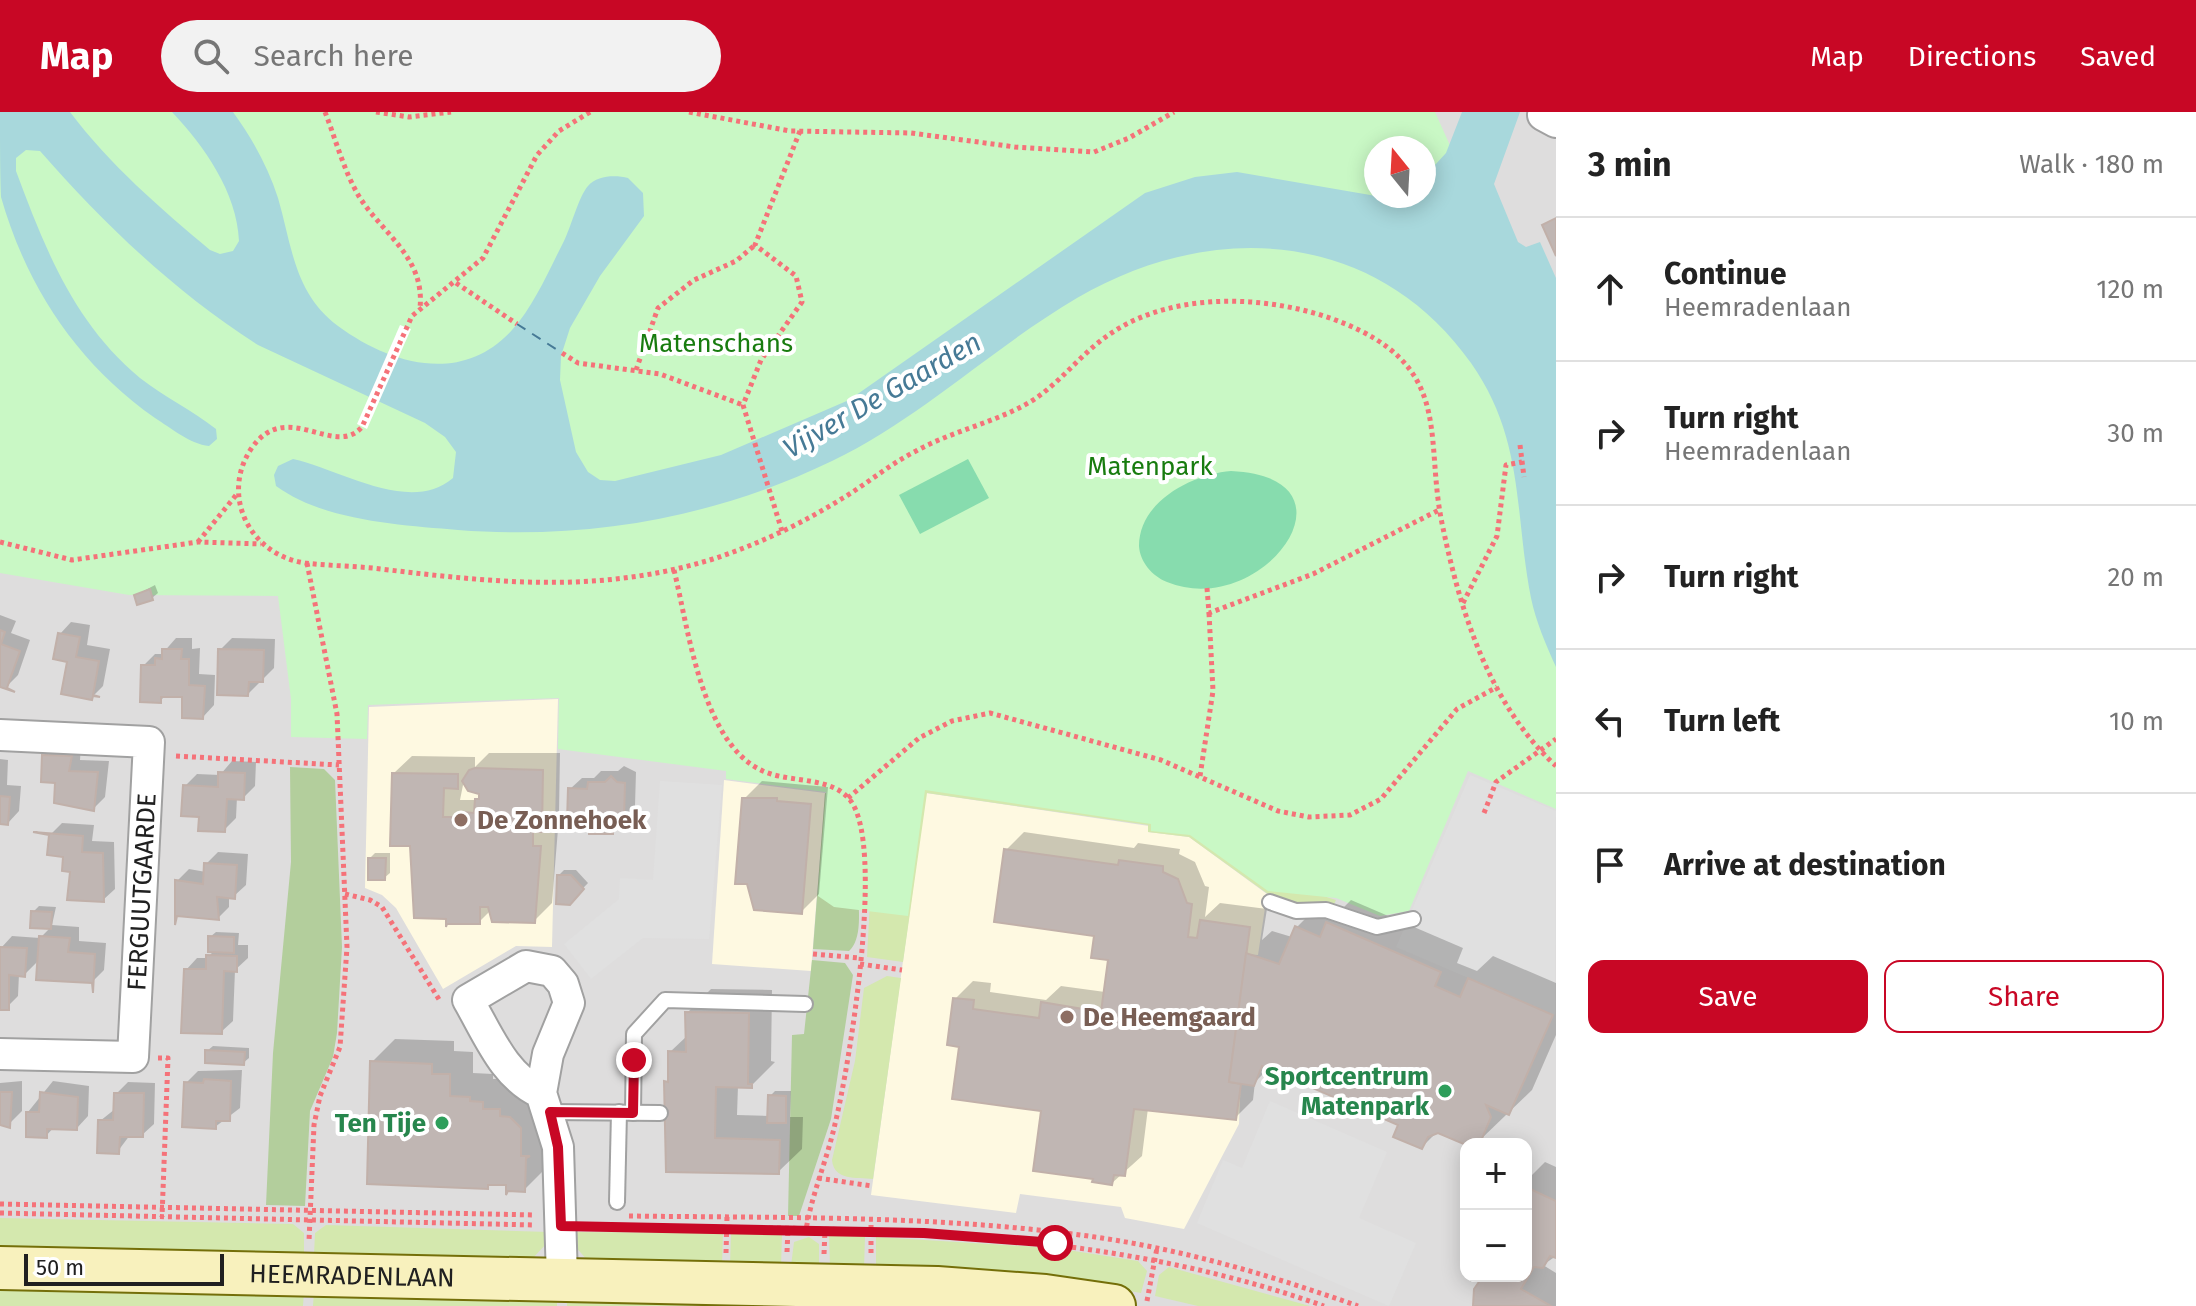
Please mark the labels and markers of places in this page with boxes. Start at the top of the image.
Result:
place label: De Zonnehoek [477,805,647,836]
marker: De Zonnehoek [452,811,470,829]
place label: De Heemgaard [1083,1002,1256,1033]
marker: De Heemgaard [1058,1008,1076,1026]
place label: Sportcentrum Matenpark [1265,1061,1430,1122]
marker: Sportcentrum Matenpark [1436,1082,1454,1100]
place label: Ten Tije [335,1108,426,1139]
marker: Ten Tije [433,1114,451,1132]

